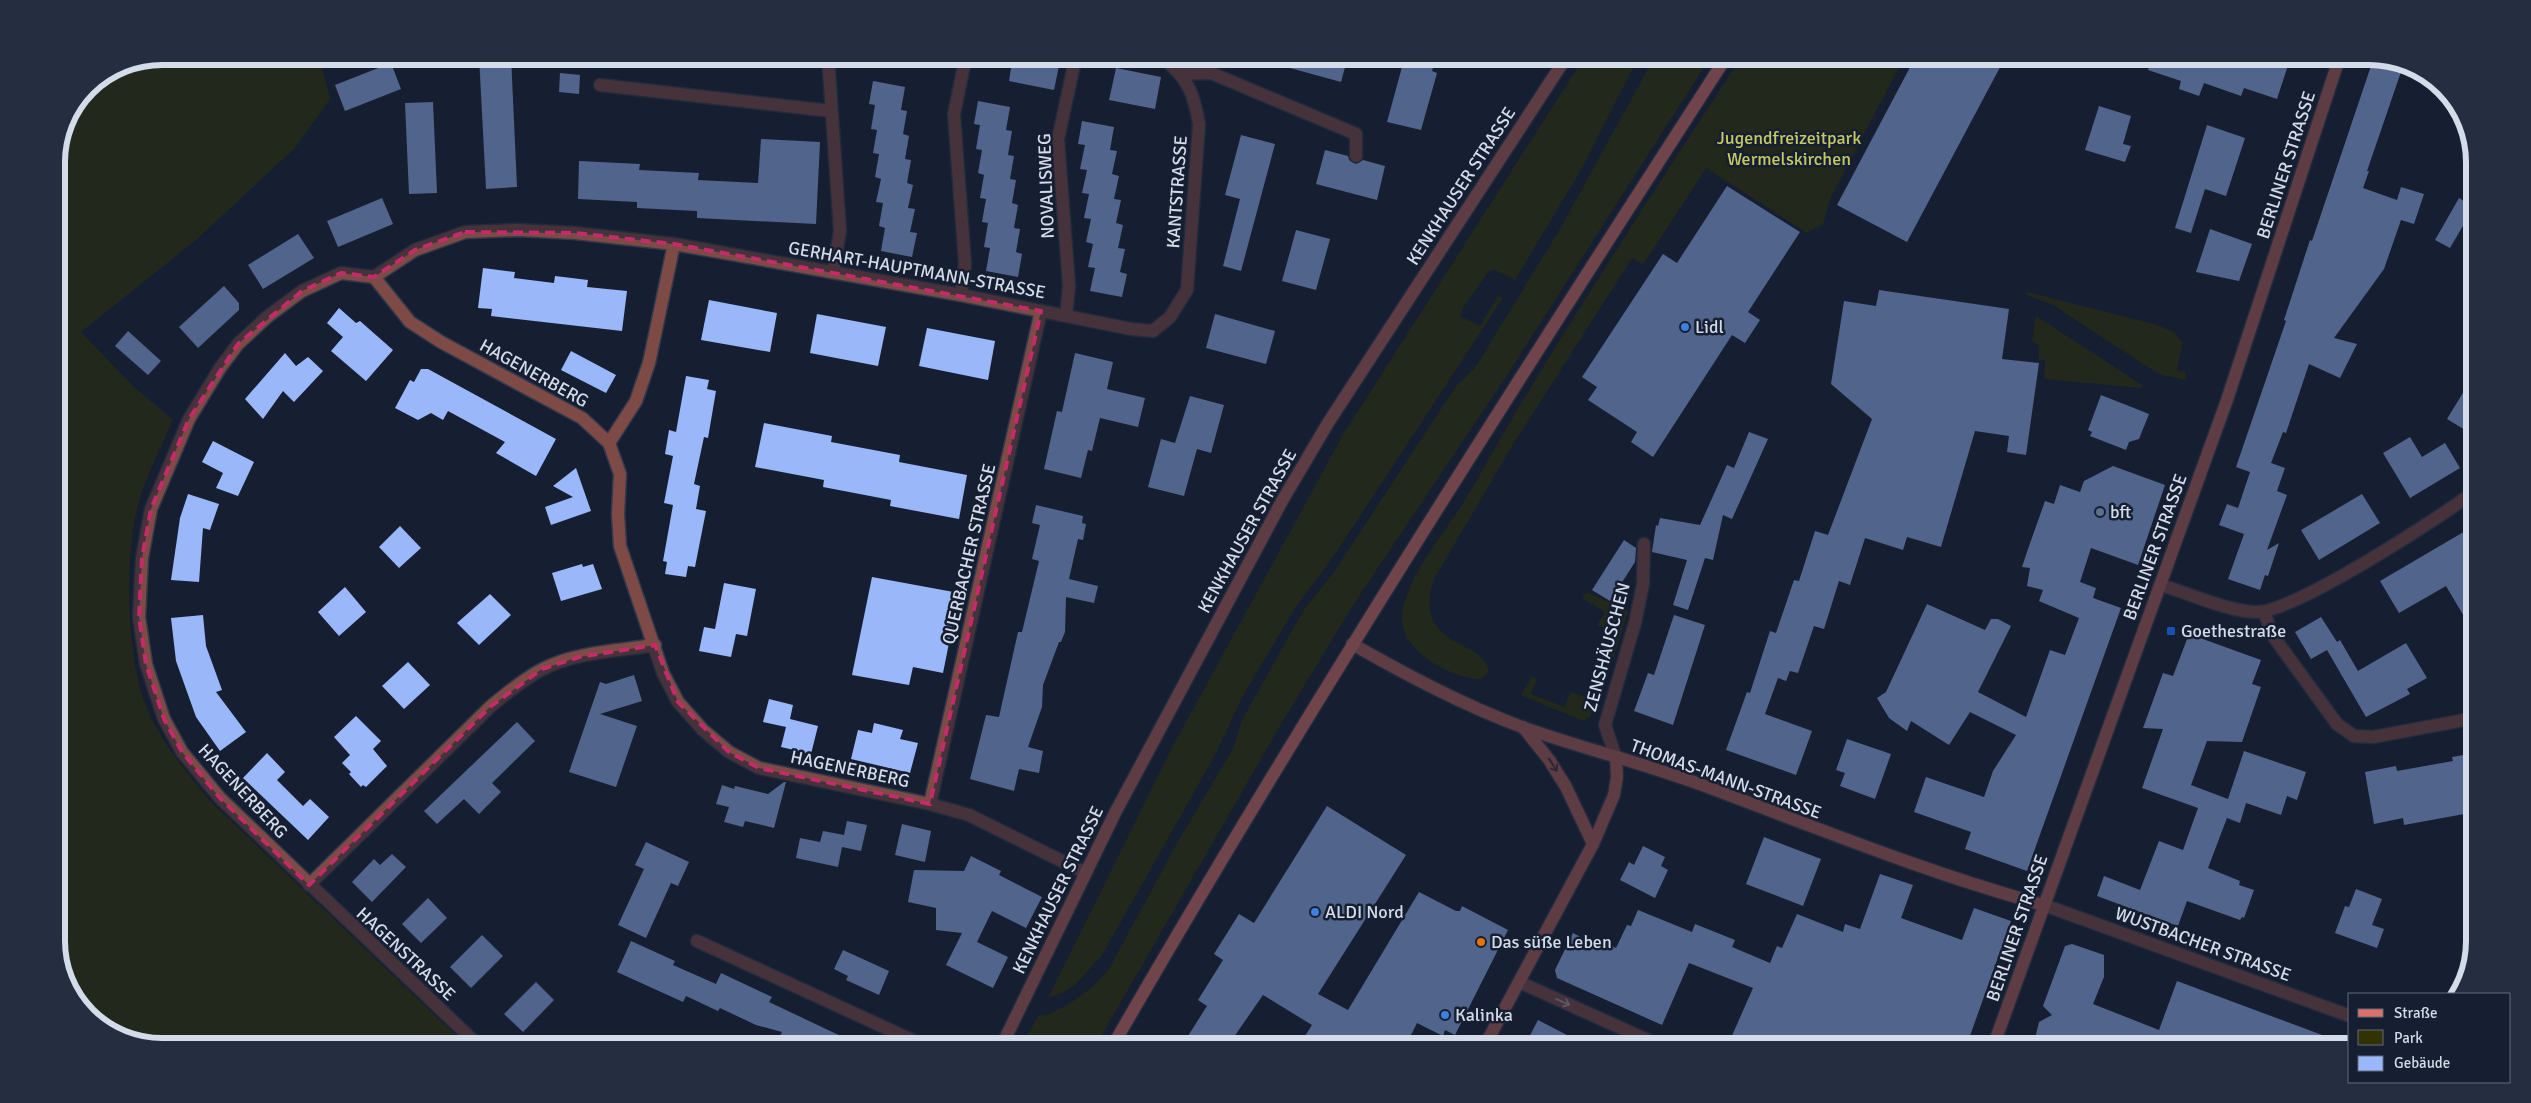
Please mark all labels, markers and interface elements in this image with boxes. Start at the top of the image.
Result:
street label: BERLINER STRASSE [2252,88,2320,242]
street label: KENKHAUSER STRASSE [1402,103,1520,269]
park label: Jugendfreizeitpark Wermelskirchen [1717,127,1861,170]
street label: NOVALISWEG [1033,133,1059,239]
street label: KANTSTRASSE [1162,135,1192,249]
street label: GERHART-HAUPTMANN-STRASSE [787,237,1047,303]
place label: Lidl [1695,316,1724,338]
marker: Lidl [1679,321,1691,333]
street label: HAGENERBERG [476,334,592,412]
street label: KENKHAUSER STRASSE [1193,445,1301,617]
street label: QUERBACHER STRASSE [937,462,1001,646]
street label: BERLINER STRASSE [2118,471,2192,623]
place label: bft [2110,501,2131,523]
marker: bft [2094,506,2106,518]
street label: ZENSHÄUSCHEN [1579,580,1635,714]
place label: Goethestraße [2181,620,2286,642]
marker: Goethestraße [2165,625,2177,637]
street label: THOMAS-MANN-STRASSE [1628,734,1824,824]
street label: HAGENERBERG [194,739,292,843]
street label: HAGENERBERG [788,746,912,792]
one-way arrow [1547,758,1558,772]
street label: KENKHAUSER STRASSE [1008,802,1108,978]
street label: BERLINER STRASSE [1982,852,2052,1004]
place label: ALDI Nord [1325,901,1404,923]
street label: WUSTBACHER STRASSE [2112,902,2294,986]
street label: HAGENSTRASSE [352,903,460,1005]
marker: ALDI Nord [1309,906,1321,918]
place label: Das süße Leben [1491,931,1612,953]
marker: Das süße Leben [1475,936,1487,948]
legend [2348,993,2511,1083]
one-way arrow [1555,998,1570,1008]
place label: Kalinka [1455,1004,1513,1026]
text: Straße [2394,1004,2438,1022]
marker: Kalinka [1439,1009,1451,1021]
text: Park [2394,1029,2423,1047]
text: Gebäude [2394,1054,2450,1072]

